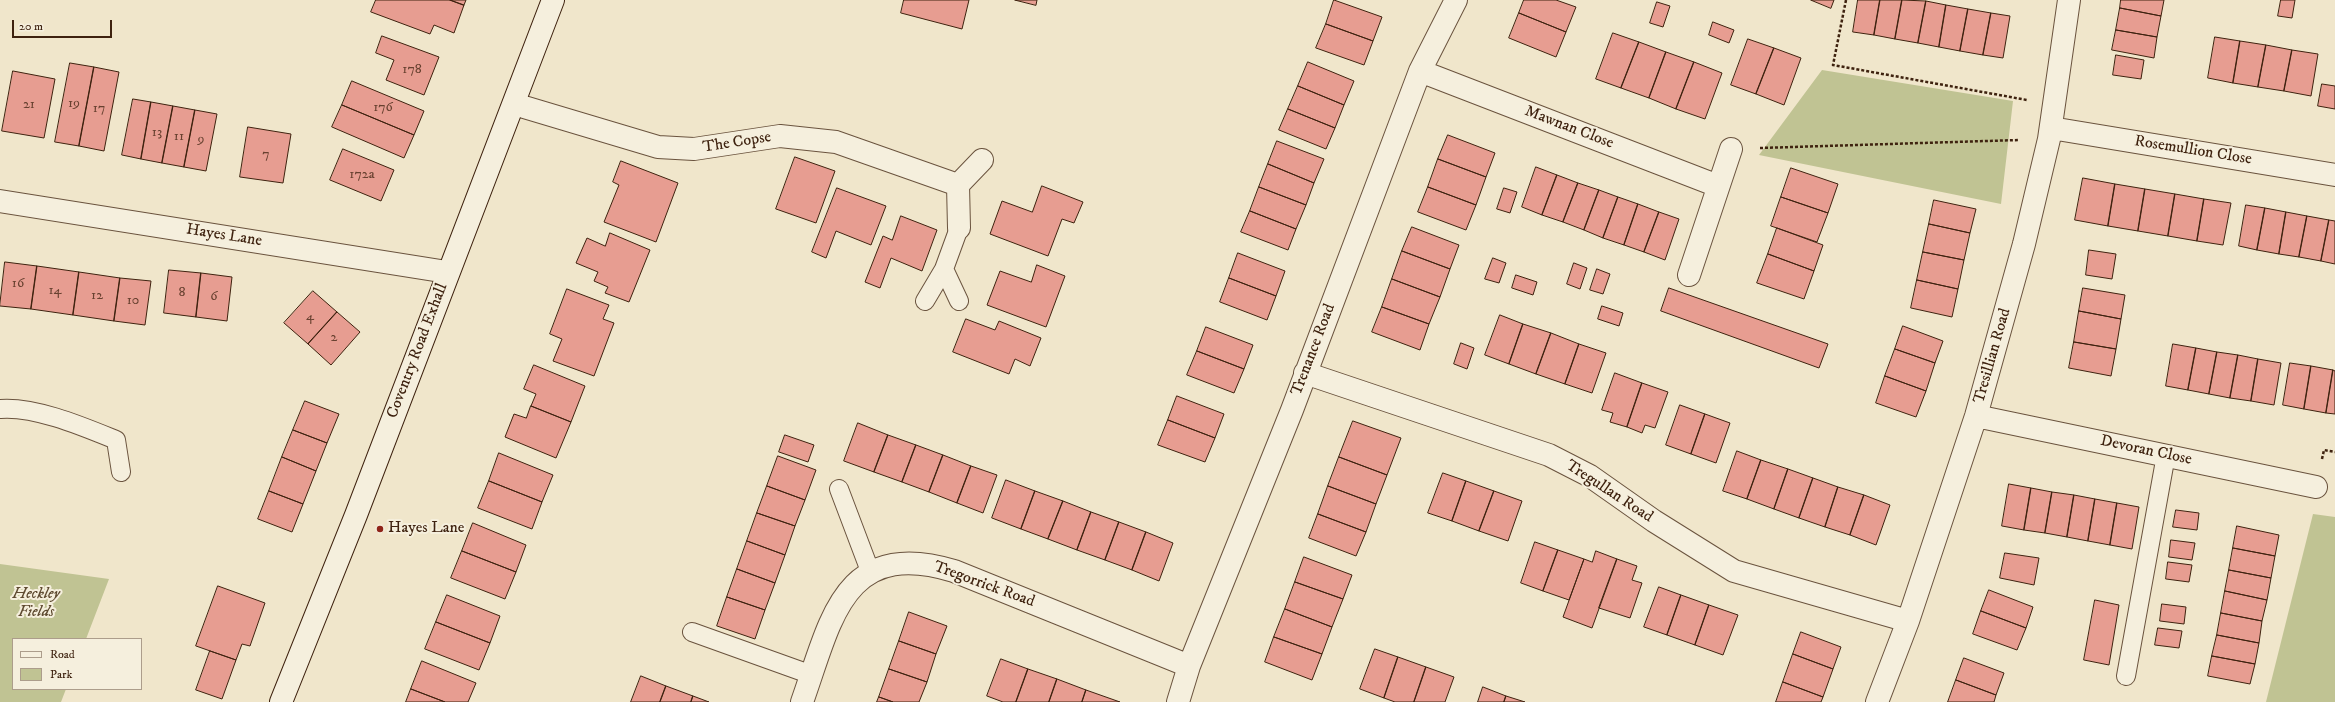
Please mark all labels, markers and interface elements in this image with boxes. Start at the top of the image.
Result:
scale bar [14,12,114,38]
text: 20 m [19,19,43,34]
house number: 178 [402,62,422,78]
house number: 19 [68,96,80,112]
house number: 21 [23,97,35,113]
house number: 176 [373,100,393,116]
house number: 17 [93,101,105,117]
street label: Mawnan Close [1522,102,1616,154]
house number: 13 [152,125,162,141]
street label: The Copse [701,128,773,158]
house number: 11 [174,129,184,145]
house number: 9 [198,132,204,148]
street label: Rosemullion Close [2133,132,2253,170]
house number: 7 [262,147,270,163]
house number: 172a [349,167,375,183]
street label: Hayes Lane [185,221,263,251]
house number: 16 [12,276,24,292]
street label: Coventry Road Exhall [383,281,453,421]
house number: 14 [48,283,62,299]
house number: 8 [178,285,186,301]
house number: 12 [91,288,103,304]
house number: 6 [210,289,218,305]
house number: 10 [127,293,139,309]
street label: Trenance Road [1288,301,1340,399]
street label: Tresillian Road [1970,306,2016,406]
house number: 4 [306,309,314,325]
house number: 2 [331,330,337,346]
street label: Devoran Close [2099,432,2193,470]
street label: Tregullan Road [1562,457,1656,527]
place label: Hayes Lane [388,519,464,539]
marker: Hayes Lane [375,524,385,534]
street label: Tregorrick Road [931,558,1037,612]
park label: Heckley Fields [12,585,60,623]
legend [12,638,142,690]
text: Road [50,647,75,662]
text: Park [50,667,72,682]

